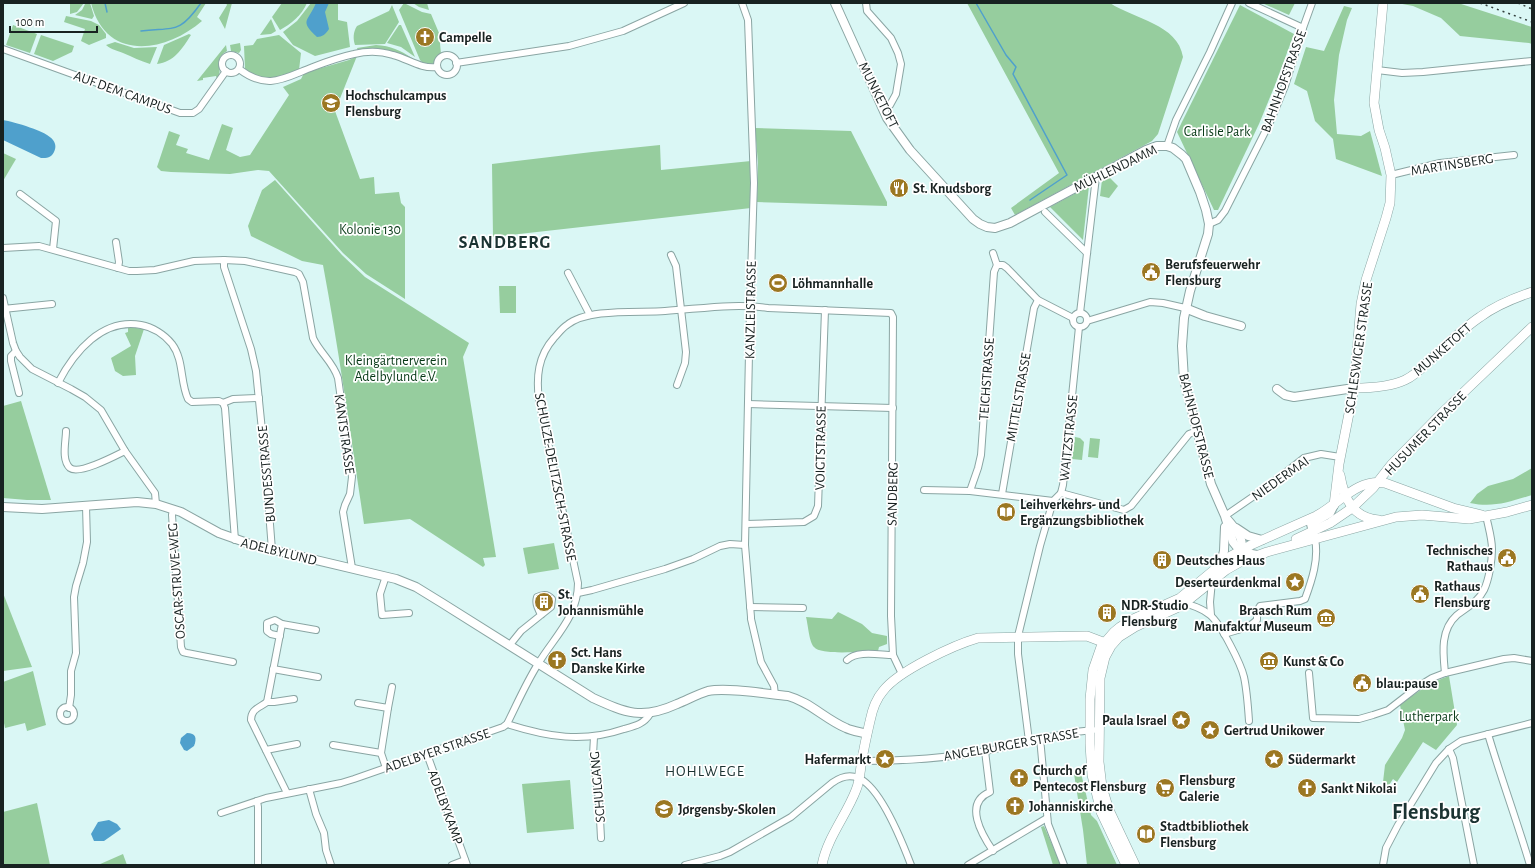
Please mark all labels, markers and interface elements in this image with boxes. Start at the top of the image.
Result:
scale bar [10,8,97,34]
text: 100 m [16,16,44,28]
church icon: Campelle [414,26,436,48]
street label: BAHNHOFSTRASSE [1259,28,1309,135]
place label: Campelle [439,31,492,45]
street label: MUNKETOFT [855,60,901,131]
street label: AUF DEM CAMPUS [72,69,174,117]
place label: Hochschulcampus Flensburg [345,89,446,119]
school or university icon: Hochschulcampus Flensburg [320,92,342,114]
park label: Carlisle Park [1184,125,1251,139]
street label: MÜHLENDAMM [1070,140,1159,195]
street label: MARTINSBERG [1410,152,1494,178]
restaurant icon: St. Knudsborg [888,177,910,199]
place label: St. Knudsborg [913,182,992,196]
park label: Kolonie 130 [339,223,401,237]
district label: SANDBERG [459,234,551,252]
place label: Berufsfeuerwehr Flensburg [1165,258,1260,288]
street label: KANZLEISTRASSE [743,261,759,359]
public building icon: Berufsfeuerwehr Flensburg [1140,261,1162,283]
sports icon: Löhmannhalle [767,272,789,294]
place label: Löhmannhalle [792,277,873,291]
street label: SCHLESWIGER STRASSE [1343,281,1375,415]
street label: MUNKETOFT [1411,321,1475,379]
street label: TEICHSTRASSE [977,337,997,421]
street label: MITTELSTRASSE [1004,351,1034,443]
park label: Kleingärtnerverein Adelbylund e.V. [345,354,447,384]
street label: BAHNHOFSTRASSE [1176,372,1216,481]
street label: HUSUMER STRASSE [1382,389,1469,478]
street label: SCHULZE-DELITZSCH-STRASSE [532,392,578,563]
street label: KANTSTRASSE [331,393,357,475]
street label: WAITZSTRASSE [1057,394,1081,482]
street label: VOIGTSTRASSE [813,406,829,490]
street label: BUNDESSTRASSE [256,425,278,523]
street label: NIEDERMAI [1249,454,1312,504]
street label: SANDBERG [885,462,901,526]
place label: Leihverkehrs- und Ergänzungsbibliothek [1020,498,1144,528]
library icon: Leihverkehrs- und Ergänzungsbibliothek [995,501,1017,523]
street label: OSCAR-STRUVE-WEG [166,522,188,639]
street label: ADELBYLUND [239,536,318,568]
place label: Technisches Rathaus [1426,544,1493,574]
public building icon: Technisches Rathaus [1496,547,1518,569]
building icon: Deutsches Haus [1151,549,1173,571]
place label: Deutsches Haus [1176,554,1265,568]
place icon: Deserteurdenkmal [1284,571,1306,593]
place label: Deserteurdenkmal [1175,576,1281,590]
place label: Rathaus Flensburg [1434,580,1491,610]
public building icon: Rathaus Flensburg [1409,583,1431,605]
place label: St. Johannismühle [558,588,644,618]
building icon: St. Johannismühle [533,591,555,613]
place label: NDR-Studio Flensburg [1121,599,1189,629]
building icon: NDR-Studio Flensburg [1096,602,1118,624]
place label: Braasch Rum Manufaktur Museum [1194,604,1312,634]
museum icon: Braasch Rum Manufaktur Museum [1315,607,1337,629]
place label: Sct. Hans Danske Kirke [571,646,645,676]
church icon: Sct. Hans Danske Kirke [546,649,568,671]
museum icon: Kunst & Co [1258,650,1280,672]
place label: Kunst & Co [1283,655,1344,669]
public building icon: blau:pause [1351,672,1373,694]
place label: blau:pause [1376,677,1438,691]
place icon: Paula Israel [1170,709,1192,731]
park label: Lutherpark [1399,710,1460,724]
place label: Paula Israel [1102,714,1167,728]
place icon: Gertrud Unikower [1199,719,1221,741]
place label: Gertrud Unikower [1224,724,1325,738]
street label: ADELBYER STRASSE [383,726,492,776]
street label: ANGELBURGER STRASSE [943,726,1080,764]
place icon: Hafermarkt [874,748,896,770]
place icon: Südermarkt [1263,748,1285,770]
street label: SCHULGANG [588,751,608,823]
place label: Hafermarkt [805,753,871,767]
place label: Südermarkt [1288,753,1356,767]
district label: HOHLWEGE [665,764,745,779]
place label: Church of Pentecost Flensburg [1033,764,1147,794]
church icon: Church of Pentecost Flensburg [1008,767,1030,789]
street label: ADELBYKAMP [425,768,465,847]
place label: Flensburg Galerie [1179,774,1236,804]
supermarket icon: Flensburg Galerie [1154,777,1176,799]
church icon: Sankt Nikolai [1296,777,1318,799]
place label: Sankt Nikolai [1321,782,1397,796]
church icon: Johanniskirche [1004,795,1026,817]
school or university icon: Jørgensby-Skolen [653,798,675,820]
place label: Johanniskirche [1029,800,1113,814]
district label: Flensburg [1392,801,1481,823]
place label: Jørgensby-Skolen [678,803,776,817]
place label: Stadtbibliothek Flensburg [1160,820,1249,850]
library icon: Stadtbibliothek Flensburg [1135,823,1157,845]

